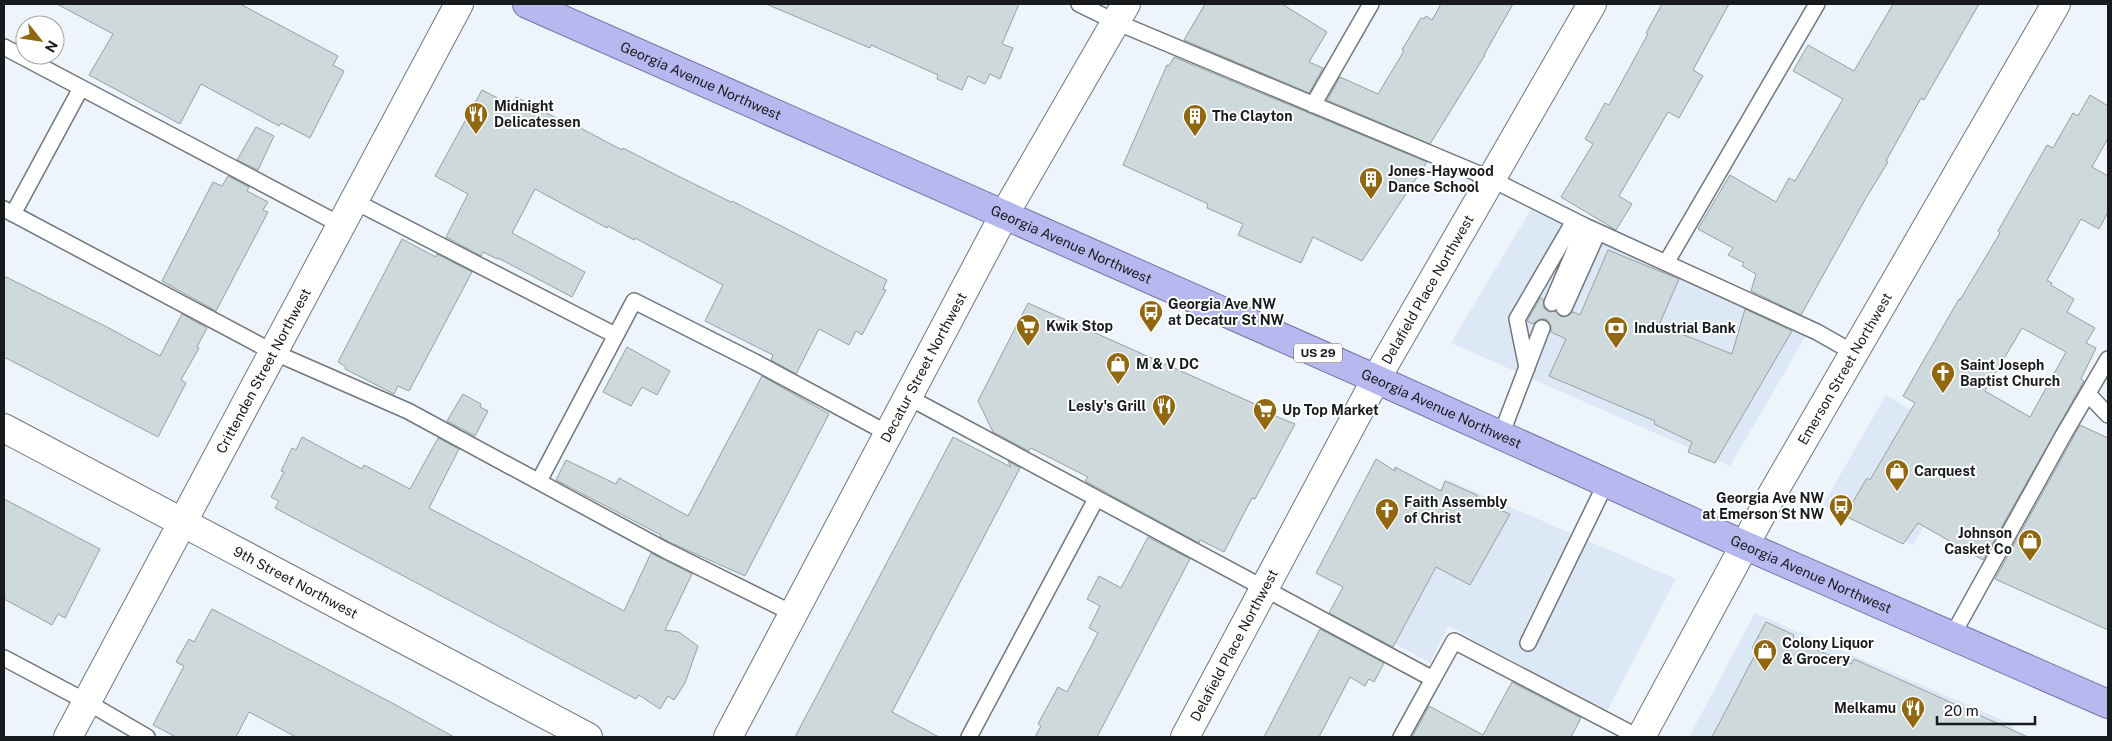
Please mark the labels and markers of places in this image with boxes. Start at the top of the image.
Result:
place label: Midnight Delicatessen [494,98,580,130]
restaurant icon: Midnight Delicatessen [463,101,489,135]
building icon: The Clayton [1182,103,1208,137]
place label: The Clayton [1212,108,1292,124]
place label: Jones-Haywood Dance School [1388,163,1494,195]
building icon: Jones-Haywood Dance School [1358,166,1384,200]
place label: Georgia Ave NW at Decatur St NW [1168,296,1285,328]
bus stop icon: Georgia Ave NW at Decatur St NW [1138,299,1164,333]
supermarket icon: Kwik Stop [1015,313,1041,347]
bank icon: Industrial Bank [1603,315,1629,349]
place label: Kwik Stop [1046,318,1113,334]
place label: Industrial Bank [1634,320,1736,336]
shop icon: M & V DC [1105,351,1131,385]
place label: M & V DC [1136,356,1199,372]
place label: Saint Joseph Baptist Church [1960,357,2060,389]
church icon: Saint Joseph Baptist Church [1930,360,1956,394]
restaurant icon: Lesly's Grill [1151,393,1177,427]
supermarket icon: Up Top Market [1252,397,1278,431]
place label: Lesly's Grill [1068,398,1146,414]
place label: Up Top Market [1282,402,1379,418]
shop icon: Carquest [1884,458,1910,492]
place label: Carquest [1914,463,1976,479]
place label: Georgia Ave NW at Emerson St NW [1702,490,1824,522]
bus stop icon: Georgia Ave NW at Emerson St NW [1828,493,1854,527]
place label: Faith Assembly of Christ [1404,494,1507,526]
church icon: Faith Assembly of Christ [1374,497,1400,531]
place label: Johnson Casket Co [1944,525,2012,557]
shop icon: Johnson Casket Co [2017,528,2043,562]
place label: Colony Liquor & Grocery [1782,635,1874,667]
shop icon: Colony Liquor & Grocery [1752,638,1778,672]
restaurant icon: Melkamu [1900,695,1926,729]
place label: Melkamu [1834,700,1896,716]

